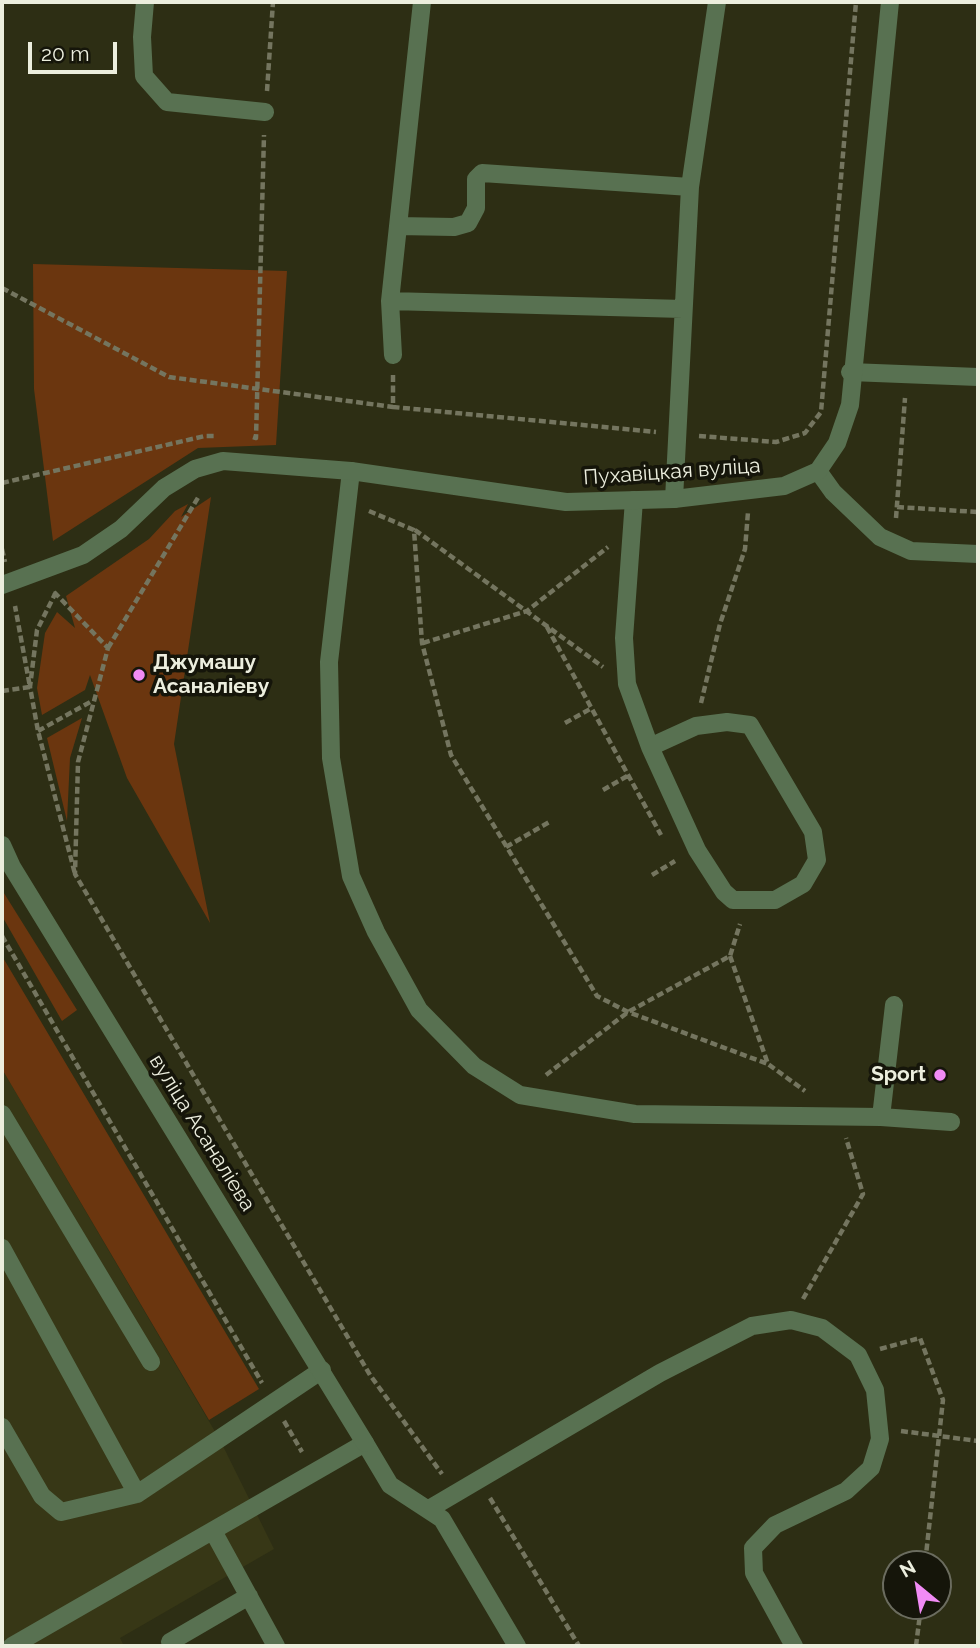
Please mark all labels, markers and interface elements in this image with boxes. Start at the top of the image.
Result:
scale bar [32,28,121,72]
text: 20 m [41,41,89,66]
street label: Пухавіцкая вуліца [583,453,761,491]
place label: Джумашу Асаналіеву [153,650,269,700]
marker: Джумашу Асаналіеву [131,667,147,683]
street label: вуліца Асаналіева [144,1050,260,1216]
place label: Sport [871,1062,926,1088]
marker: Sport [932,1067,948,1083]
north arrow [882,1550,952,1620]
text: N [896,1555,919,1582]

